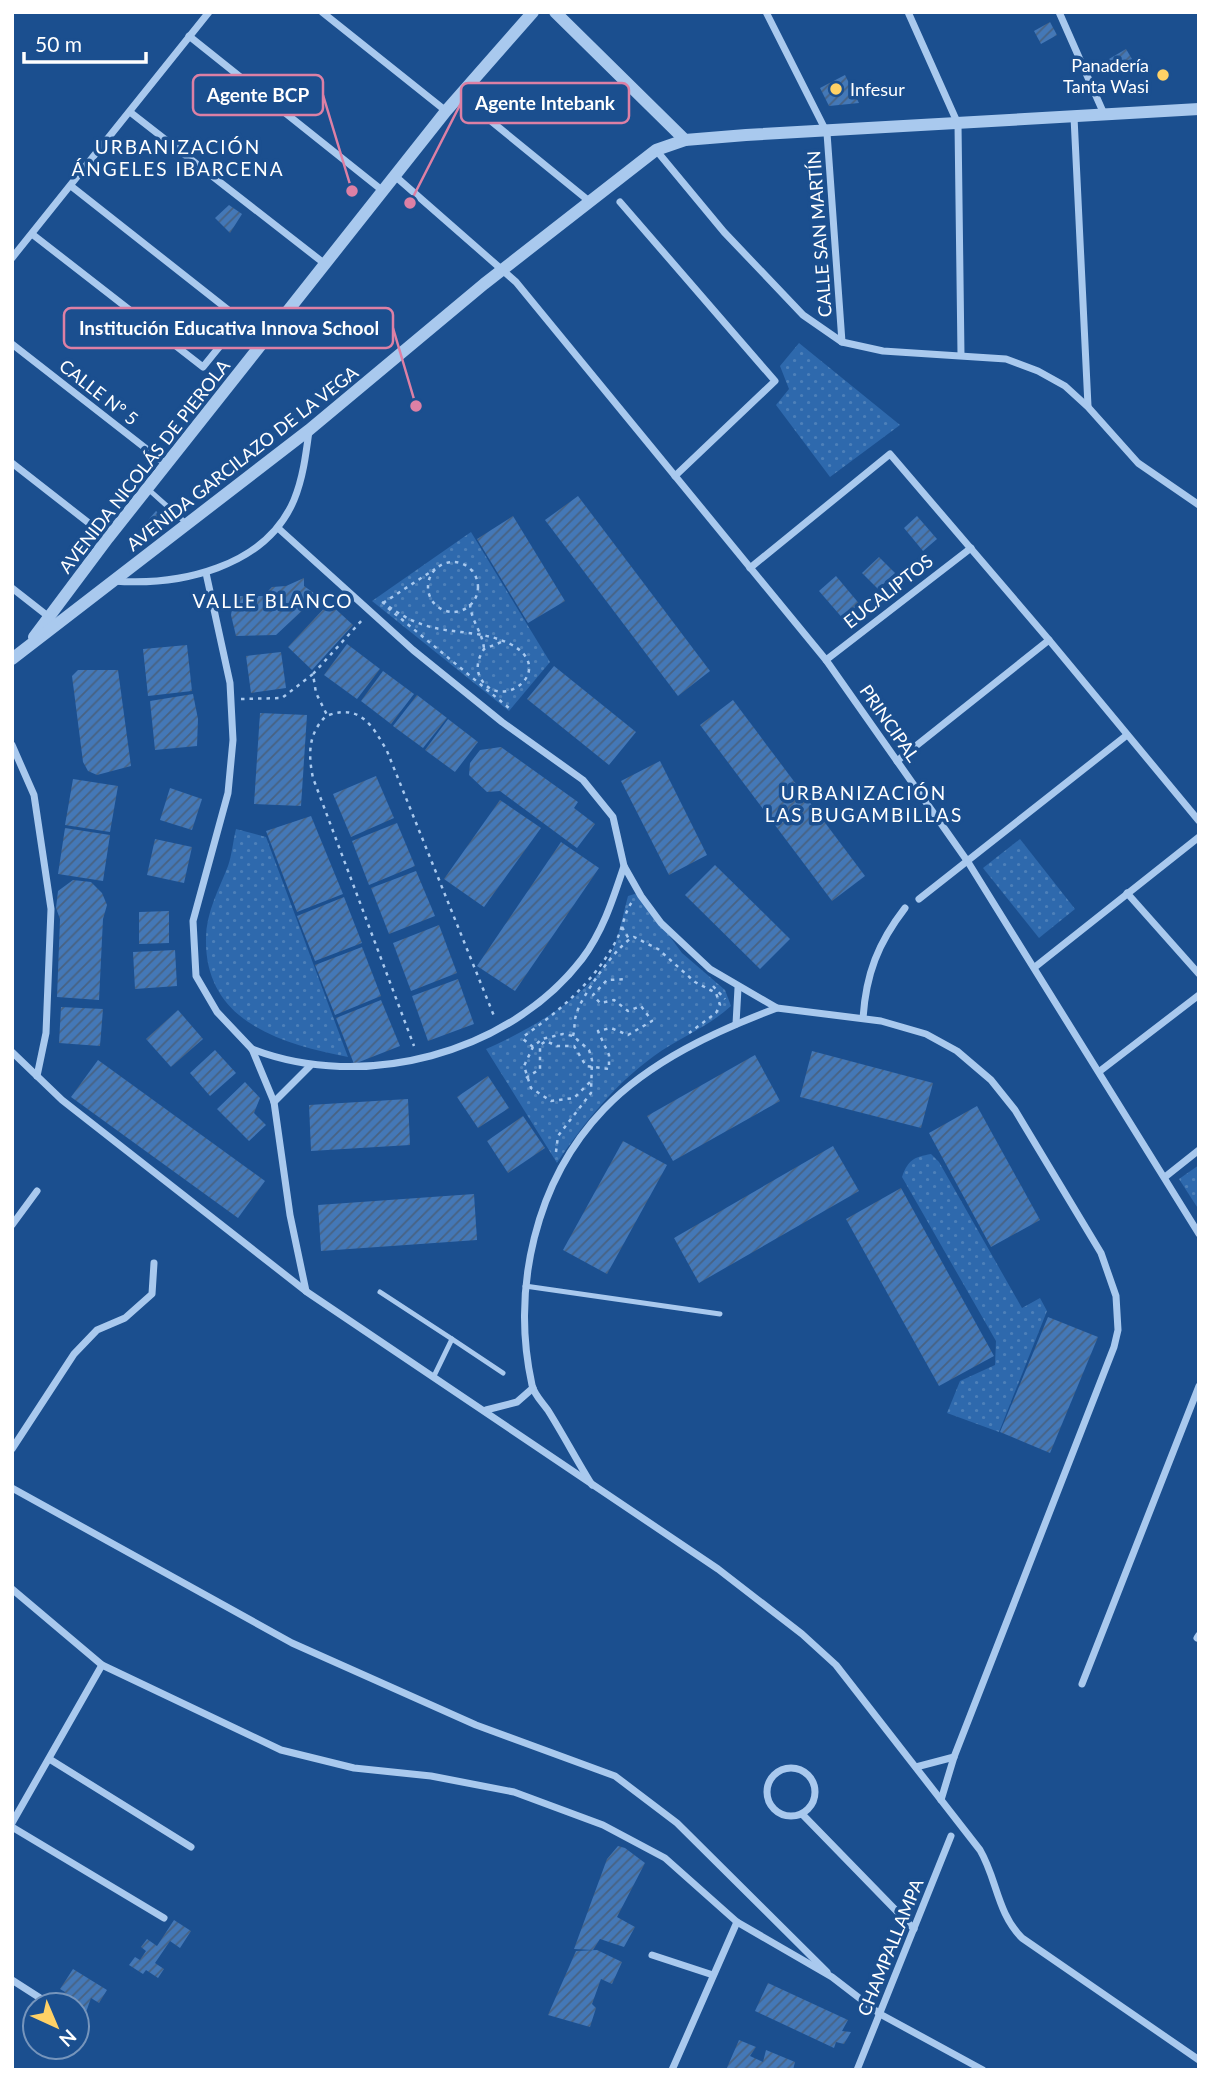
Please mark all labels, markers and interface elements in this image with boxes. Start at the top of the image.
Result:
scale bar [24,21,147,65]
text: 50 m [35,31,82,56]
place label: Panadería Tanta Wasi [1063,54,1149,97]
marker: Panadería Tanta Wasi [1155,67,1171,83]
callout: Agente BCP [193,75,323,115]
place label: Infesur [850,78,905,100]
marker: Infesur [828,81,844,97]
text: Agente BCP [206,83,309,106]
callout: Agente Intebank [461,83,629,123]
text: Agente Intebank [474,91,616,114]
district label: URBANIZACIÓN ÁNGELES IBARCENA [71,135,285,180]
street label: CALLE SAN MARTÍN [802,150,836,318]
callout: Institución Educativa Innova School [64,308,393,348]
text: Institución Educativa Innova School [79,316,379,339]
street label: AVENIDA NICOLÁS DE PIEROLA [54,354,235,577]
street label: CALLE N° 5 [55,354,143,430]
street label: AVENIDA GARCILAZO DE LA VEGA [122,360,363,555]
street label: EUCALIPTOS [839,549,937,633]
district label: VALLE BLANCO [192,589,354,612]
street label: PRINCIPAL [855,680,925,766]
district label: URBANIZACIÓN LAS BUGAMBILLAS [765,781,963,826]
street label: CHAMPALLAMPA [852,1874,928,2019]
north arrow [21,1991,91,2061]
text: N [55,2025,81,2052]

